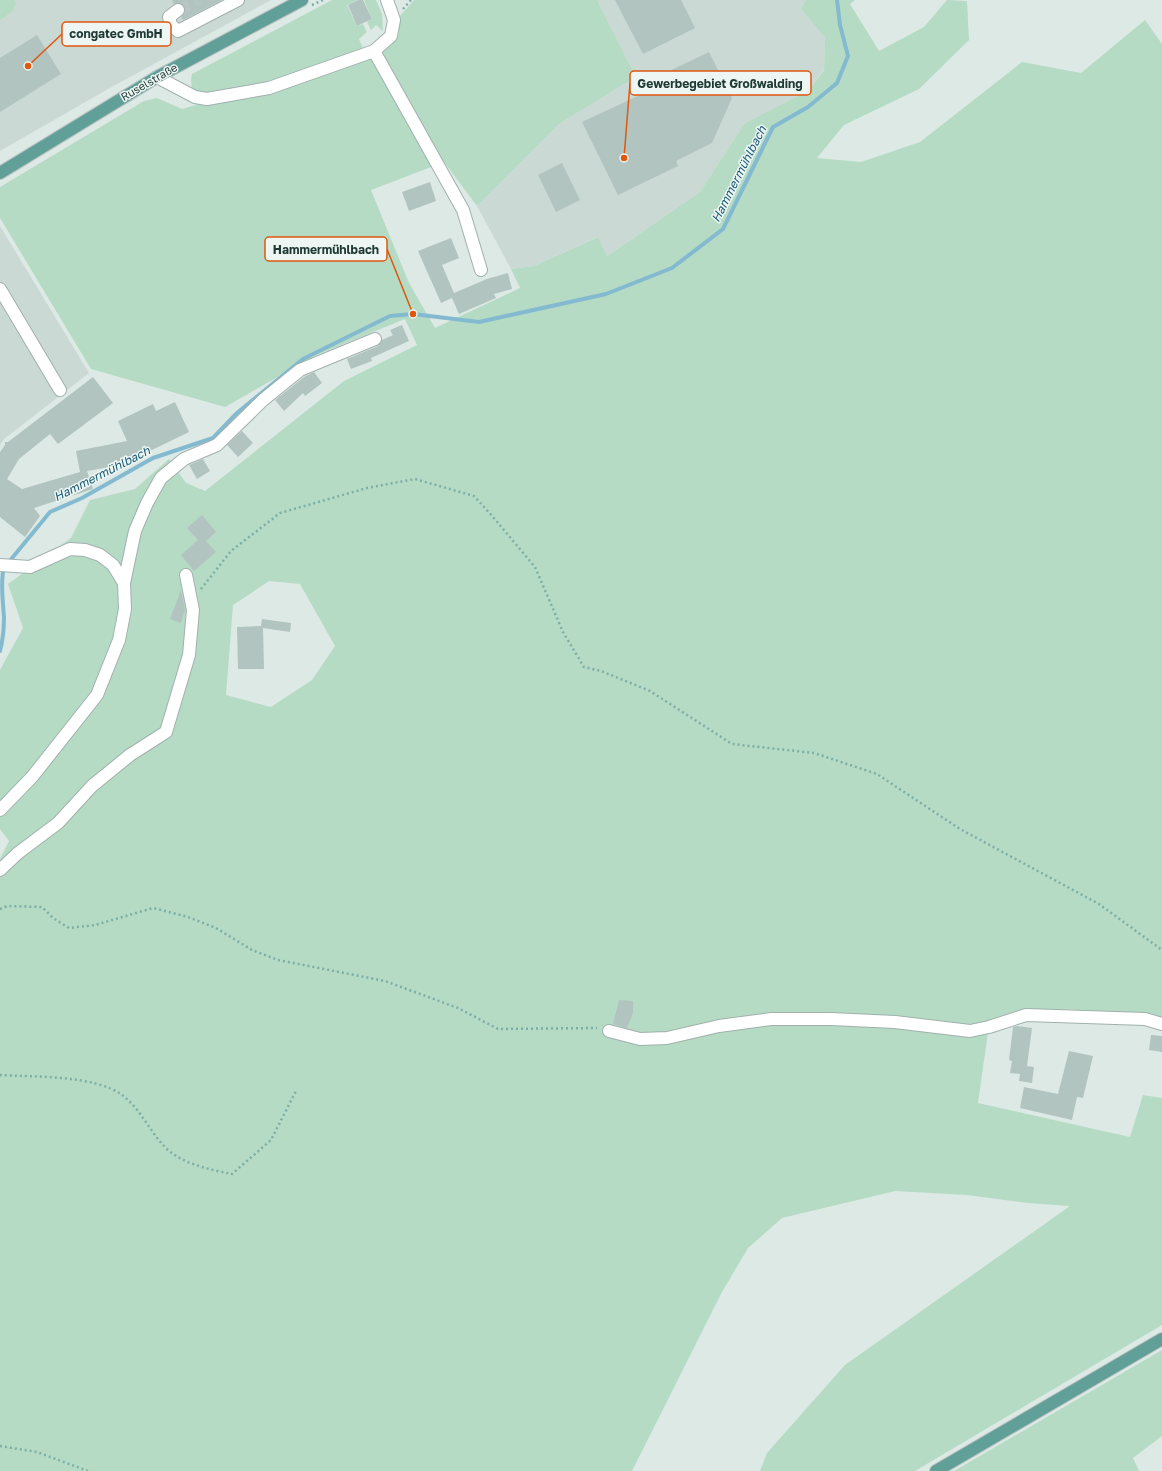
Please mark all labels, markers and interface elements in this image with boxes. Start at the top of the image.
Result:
callout: congatec GmbH [62,22,171,46]
text: congatec GmbH [69,26,163,41]
street label: Ruselstraße [118,60,179,103]
callout: Gewerbegebiet Großwalding [630,71,811,95]
text: Gewerbegebiet Großwalding [637,76,803,91]
water label: Hammermühlbach [708,123,770,224]
callout: Hammermühlbach [265,237,387,261]
text: Hammermühlbach [273,242,379,257]
water label: Hammermühlbach [51,443,153,504]

